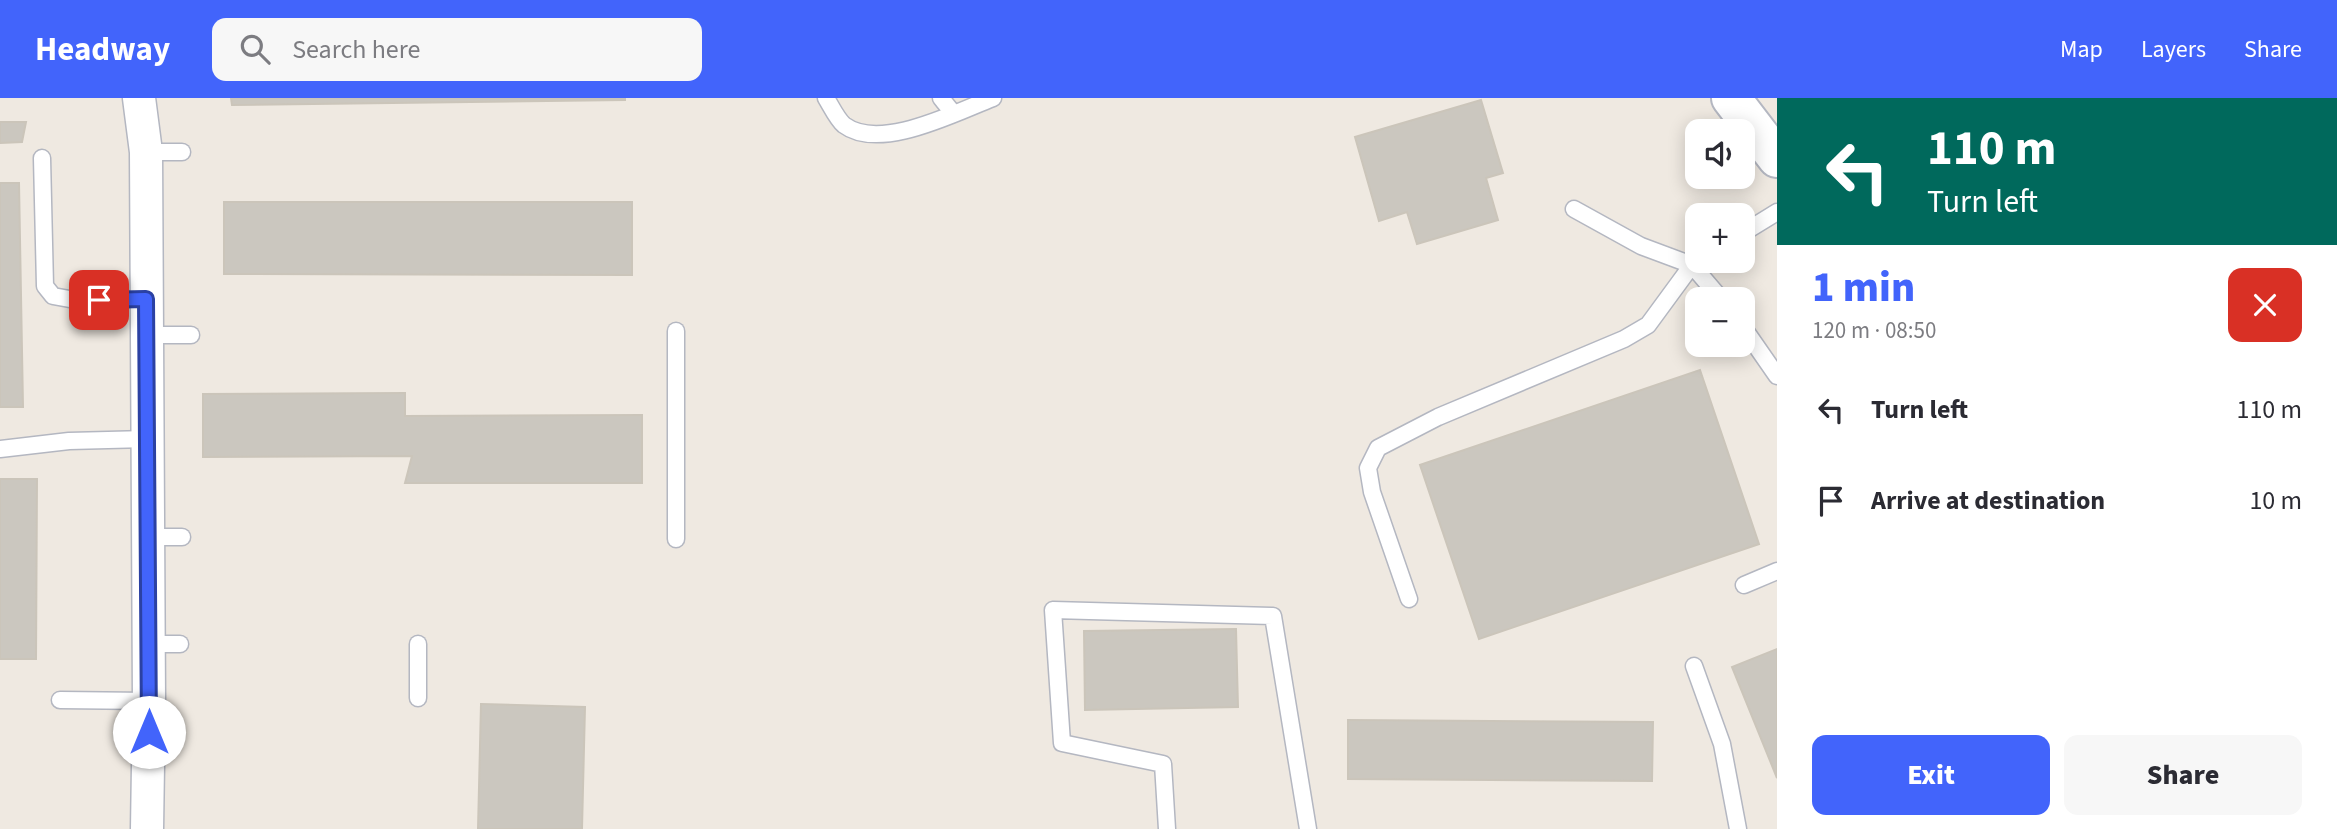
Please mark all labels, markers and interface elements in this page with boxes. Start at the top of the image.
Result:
search box [212,18,702,81]
text: Headway [35,26,170,73]
icon: search [236,30,274,68]
text: Search here [292,31,420,68]
text: Map [2060,32,2103,67]
text: Layers [2141,32,2206,67]
text: Share [2244,32,2302,67]
text: 110 m [1927,114,2056,184]
map controls [1685,119,1755,357]
button: sound [1685,119,1755,189]
icon: left [1812,126,1903,217]
text: Turn left [1927,179,2038,225]
button: + [1685,203,1755,273]
text: 1 min [1812,258,1915,318]
button: close [2228,268,2302,342]
pin [69,270,129,330]
icon: arrive [80,281,118,319]
button: − [1685,287,1755,357]
text: 120 m · 08:50 [1812,314,1936,347]
icon: left [1812,391,1850,429]
text: Turn left [1871,391,1968,428]
text: 110 m [2236,391,2302,428]
icon: arrive [1812,482,1850,520]
text: Arrive at destination [1871,482,2105,519]
text: 10 m [2249,482,2302,519]
position arrow [112,695,186,769]
button: Exit [1812,735,2050,815]
button: Share [2064,735,2302,815]

